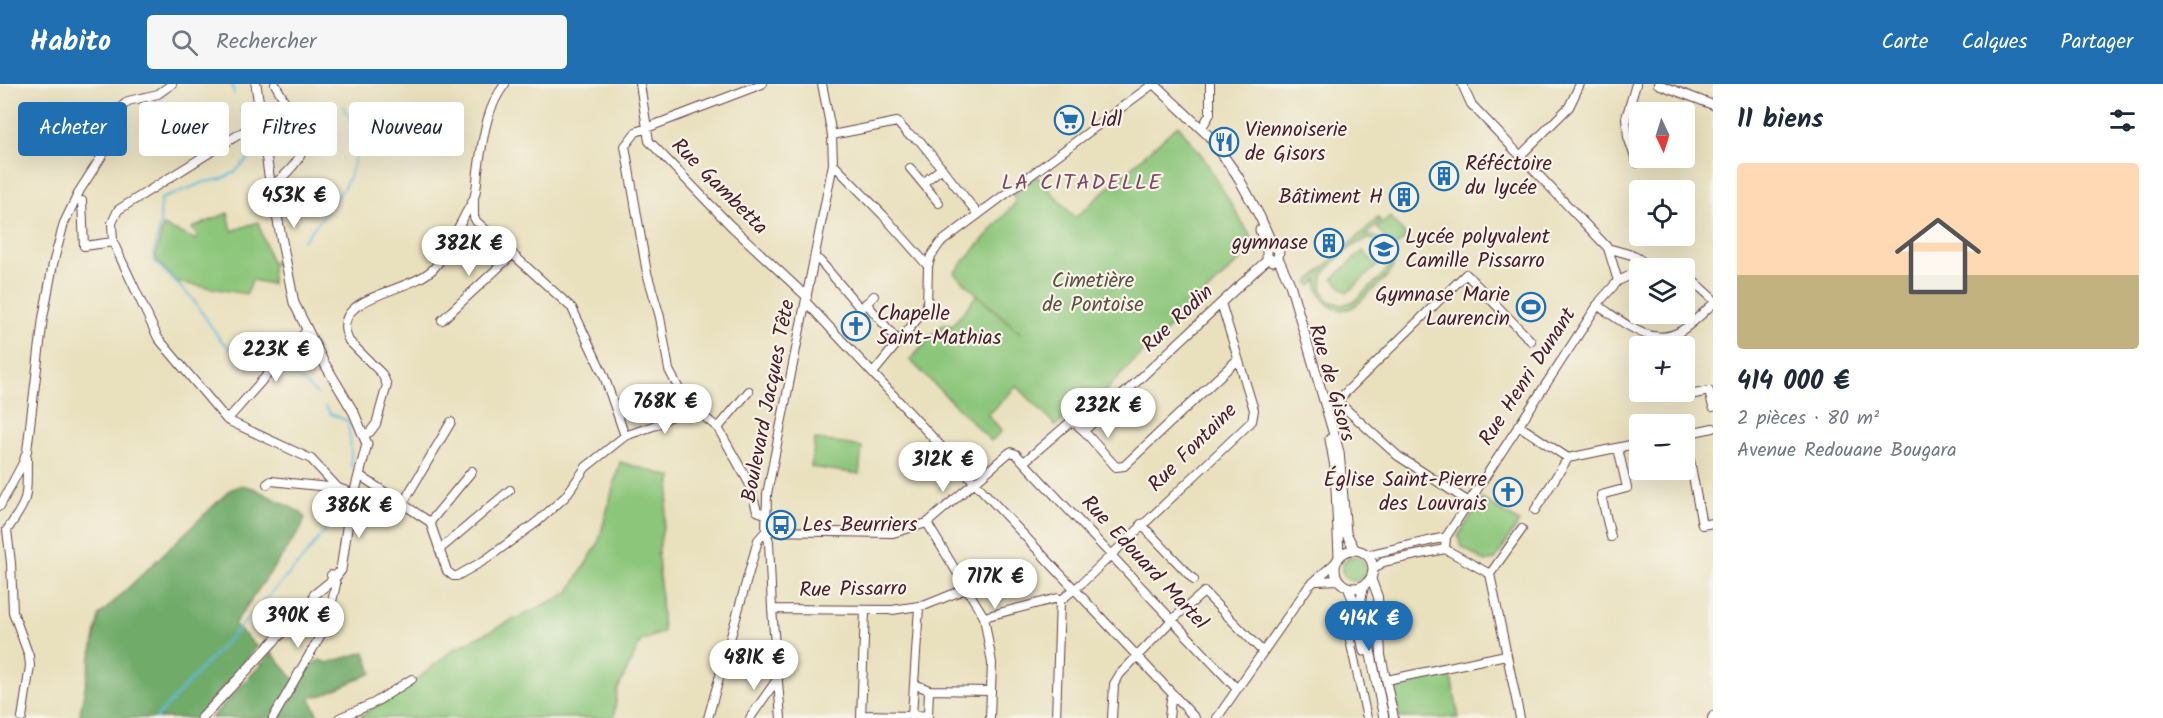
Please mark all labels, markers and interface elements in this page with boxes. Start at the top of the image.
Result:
search box [147,15,567,69]
text: Habito [30,20,111,65]
text: Rechercher [216,25,316,60]
icon: search [168,26,201,59]
text: Carte [1881,26,1928,59]
text: Calques [1961,26,2027,59]
text: Partager [2060,26,2133,59]
text: 11 biens [1737,99,1823,141]
chip: Acheter [18,102,127,156]
chip: Louer [139,102,229,156]
chip: Filtres [241,102,337,156]
chip: Nouveau [349,102,464,156]
north arrow [1629,102,1695,168]
map controls [1629,102,1695,480]
supermarket icon: Lidl [1053,104,1085,136]
place label: Lidl [1090,104,1122,137]
icon: filters [2106,104,2139,137]
place label: Viennoiserie de Gisors [1245,114,1348,171]
restaurant icon: Viennoiserie de Gisors [1208,126,1240,158]
street label: Rue Gambetta [663,131,775,243]
place label: Réféctoire du lycée [1465,148,1552,205]
building icon: Réféctoire du lycée [1428,160,1460,192]
district label: LA CITADELLE [1001,166,1163,201]
pin: 453K € [245,178,343,229]
button: locate [1629,180,1695,246]
text: 453K € [262,181,326,213]
place label: Bâtiment H [1279,181,1383,214]
building icon: Bâtiment H [1388,181,1420,213]
icon: home [1884,202,1992,310]
place label: Lycée polyvalent Camille Pissarro [1405,221,1551,278]
pin: 382K € [420,226,518,277]
place label: gymnase [1231,227,1309,260]
building icon: gymnase [1313,227,1345,259]
text: 382K € [436,229,502,261]
school or university icon: Lycée polyvalent Camille Pissarro [1368,233,1400,265]
button: layers [1629,258,1695,324]
park label: Cimetière de Pontoise [1042,265,1144,322]
street label: Rue Rodin [1134,277,1222,361]
place label: Gymnase Marie Laurencin [1375,279,1511,336]
sports icon: Gymnase Marie Laurencin [1515,291,1547,323]
street label: Boulevard Jacques Tête [733,296,805,505]
place label: Chapelle Saint-Mathias [877,298,1002,355]
street label: Rue Henri Dunant [1471,300,1586,453]
church icon: Chapelle Saint-Mathias [840,310,872,342]
street label: Rue de Gisors [1298,320,1364,446]
pin: 223K € [227,332,325,383]
text: 223K € [243,335,309,367]
button: + [1629,336,1695,402]
text: 414 000 € [1737,361,1850,403]
pin: 768K € [616,384,714,435]
text: 768K € [633,387,697,419]
pin: 232K € [1059,388,1157,439]
text: 232K € [1075,391,1141,423]
street label: Rue Fontaine [1140,395,1246,501]
text: 2 pièces · 80 m² [1737,403,1879,435]
button: − [1629,414,1695,480]
text: Avenue Redouane Bougara [1737,435,1957,467]
pin: 312K € [894,442,992,493]
text: 312K € [912,445,974,477]
place label: Église Saint-Pierre des Louvrais [1324,464,1488,521]
church icon: Église Saint-Pierre des Louvrais [1492,476,1524,508]
pin: 386K € [310,488,408,539]
street label: Rue Edouard Martel [1072,488,1216,638]
text: 386K € [326,491,392,523]
bus stop icon: Les Beurriers [765,509,797,541]
place label: Les Beurriers [802,509,918,542]
pin: 717K € [946,559,1044,610]
text: 717K € [966,562,1024,594]
street label: Rue Pissarro [799,573,907,607]
pin: 390K € [249,598,347,649]
text: 390K € [266,601,330,633]
pin: 414K € [1320,601,1418,652]
text: 414K € [1339,604,1399,636]
pin: 481K € [705,640,803,691]
text: 481K € [723,643,785,675]

